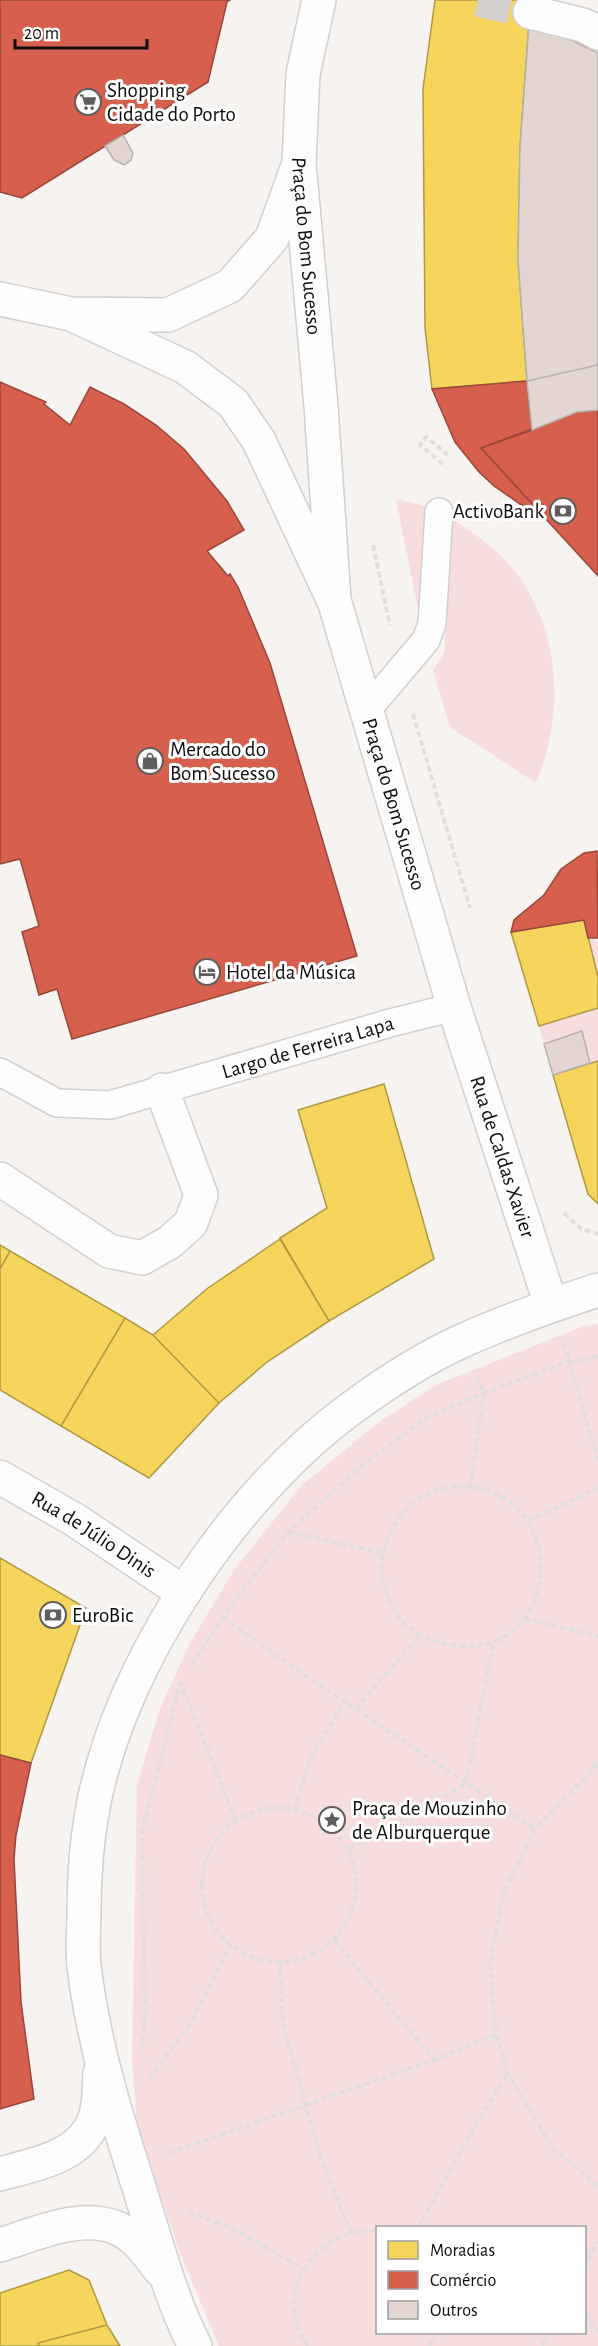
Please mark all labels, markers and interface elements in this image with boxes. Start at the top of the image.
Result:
scale bar [15,12,147,50]
text: 20 m [24,25,59,43]
place label: Shopping Cidade do Porto [107,80,236,125]
supermarket icon: Shopping Cidade do Porto [73,87,103,117]
street label: Praça do Bom Sucesso [288,157,325,336]
bank icon: ActivoBank [548,496,578,526]
place label: ActivoBank [453,501,544,522]
street label: Praça do Bom Sucesso [358,716,429,893]
place label: Mercado do Bom Sucesso [170,739,276,784]
shop icon: Mercado do Bom Sucesso [135,746,165,776]
hotel icon: Hotel da Música [192,957,222,987]
place label: Hotel da Música [226,962,357,983]
street label: Largo de Ferreira Lapa [219,1012,397,1083]
street label: Rua de Caldas Xavier [466,1073,538,1241]
street label: Rua de Júlio Dinis [28,1488,159,1582]
bank icon: EuroBic [38,1600,68,1630]
place label: EuroBic [72,1605,133,1626]
place label: Praça de Mouzinho de Alburquerque [352,1798,507,1843]
place icon: Praça de Mouzinho de Alburquerque [317,1805,347,1835]
legend [376,2226,586,2334]
text: Moradias [430,2242,495,2260]
text: Comércio [430,2272,496,2290]
text: Outros [430,2302,478,2320]

